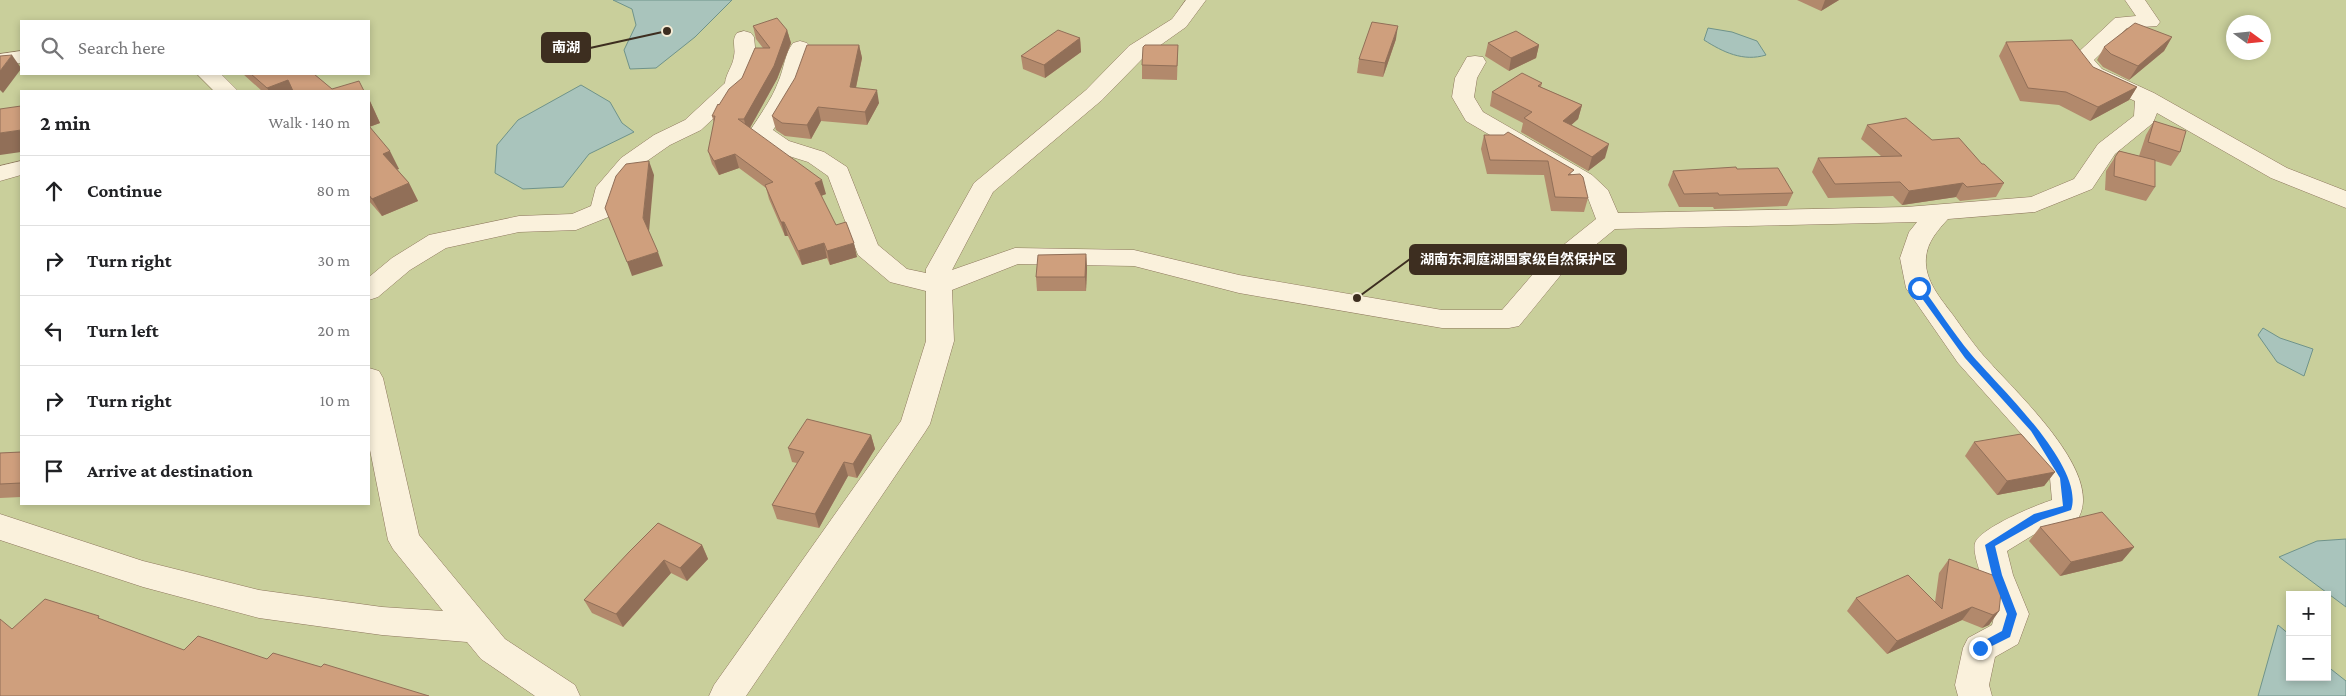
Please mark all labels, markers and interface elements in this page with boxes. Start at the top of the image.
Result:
north arrow [2226,15,2271,60]
search box [20,20,370,75]
callout: 南湖 [542,33,590,62]
icon: search [38,34,66,62]
text: Search here [78,37,165,58]
text: 南湖 [552,39,580,55]
text: 2 min [40,111,91,135]
text: Walk · 140 m [269,114,350,131]
icon: ahead [40,177,68,205]
text: Continue [87,180,162,201]
text: 80 m [316,182,350,199]
callout: 湖南东洞庭湖国家级自然保护区 [1410,245,1626,274]
icon: right [40,247,68,275]
text: Turn right [87,250,172,271]
text: 湖南东洞庭湖国家级自然保护区 [1420,251,1616,267]
text: 30 m [318,252,350,269]
route start [1908,277,1931,300]
icon: left [40,317,68,345]
text: Turn left [87,320,159,341]
text: 20 m [317,322,350,339]
icon: right [40,387,68,415]
text: Turn right [87,390,172,411]
text: 10 m [320,392,350,409]
icon: arrive [40,457,68,485]
text: Arrive at destination [87,460,253,481]
map controls [2286,591,2331,681]
button: + [2286,591,2331,636]
button: − [2286,636,2331,681]
route end [1969,637,1992,660]

